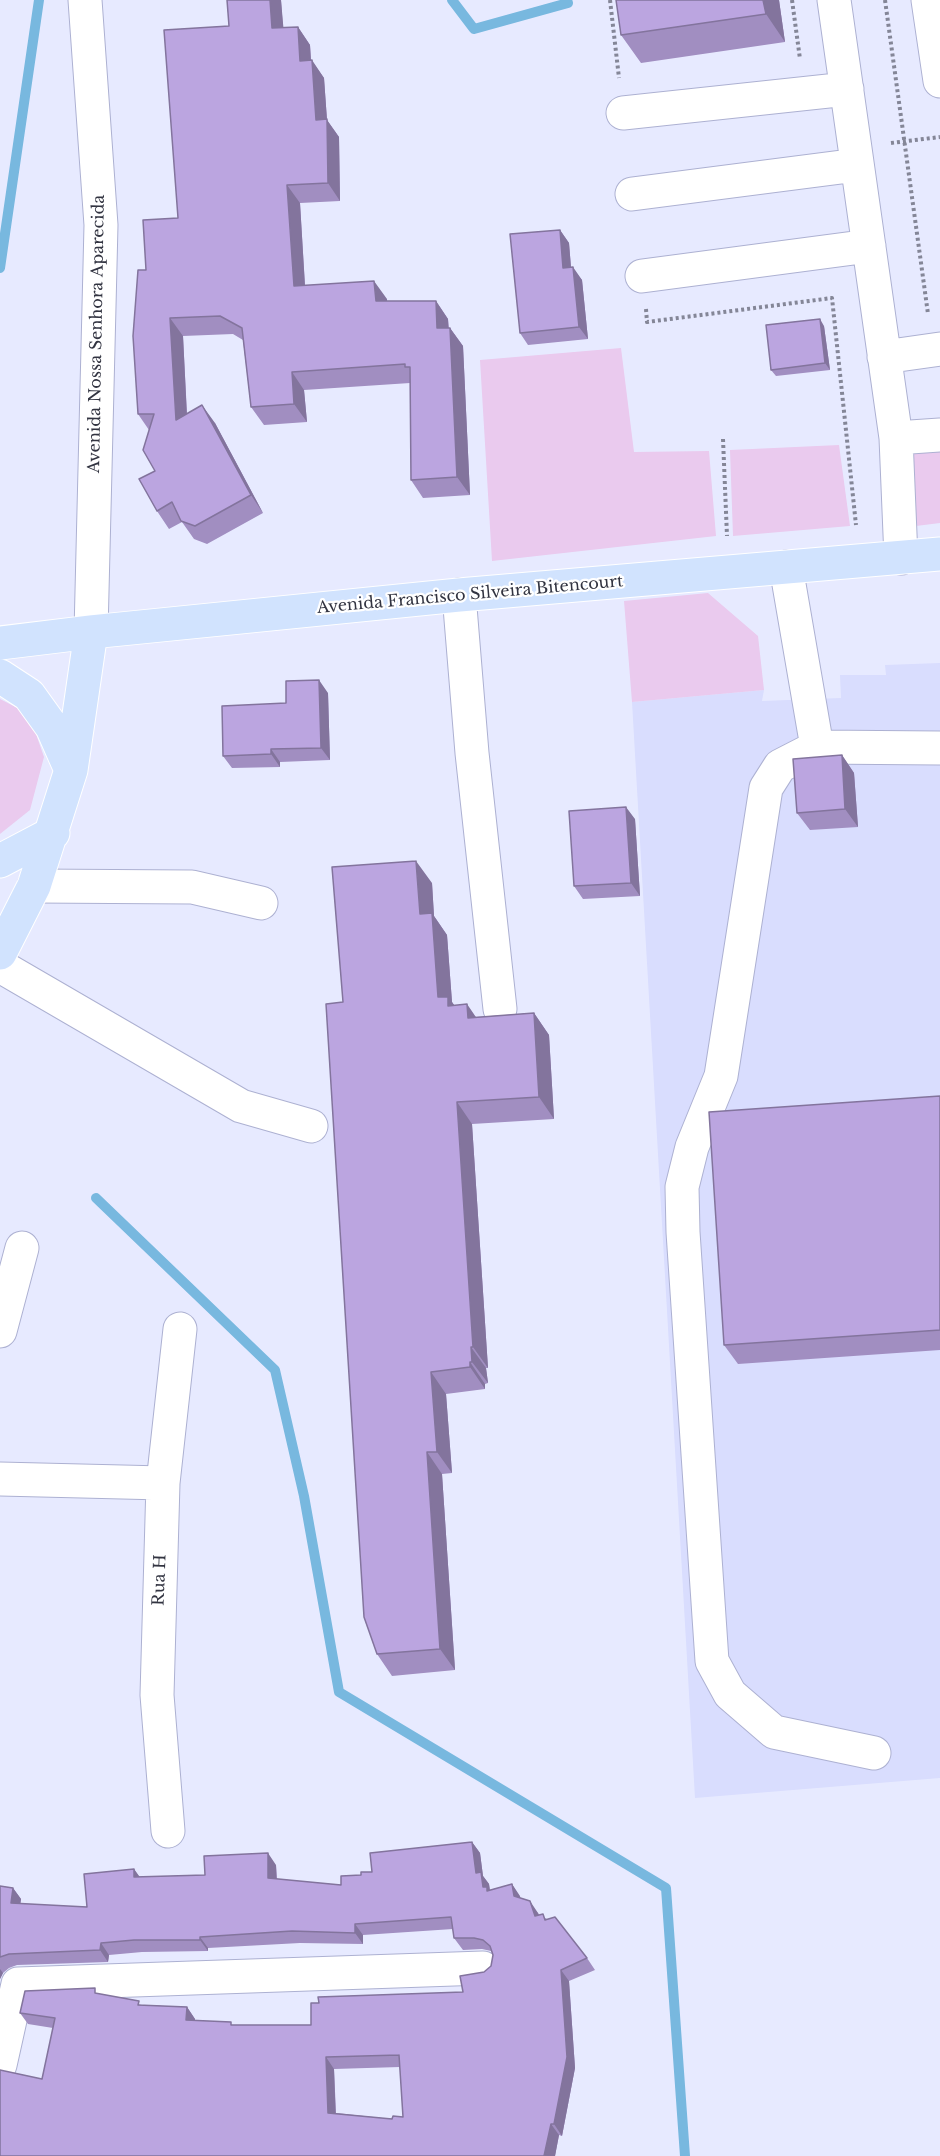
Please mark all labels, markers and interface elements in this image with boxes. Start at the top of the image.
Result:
street label: Avenida Nossa Senhora Aparecida [85,195,109,473]
street label: Avenida Francisco Silveira Bitencourt [316,572,624,618]
street label: Rua H [150,1554,170,1606]

